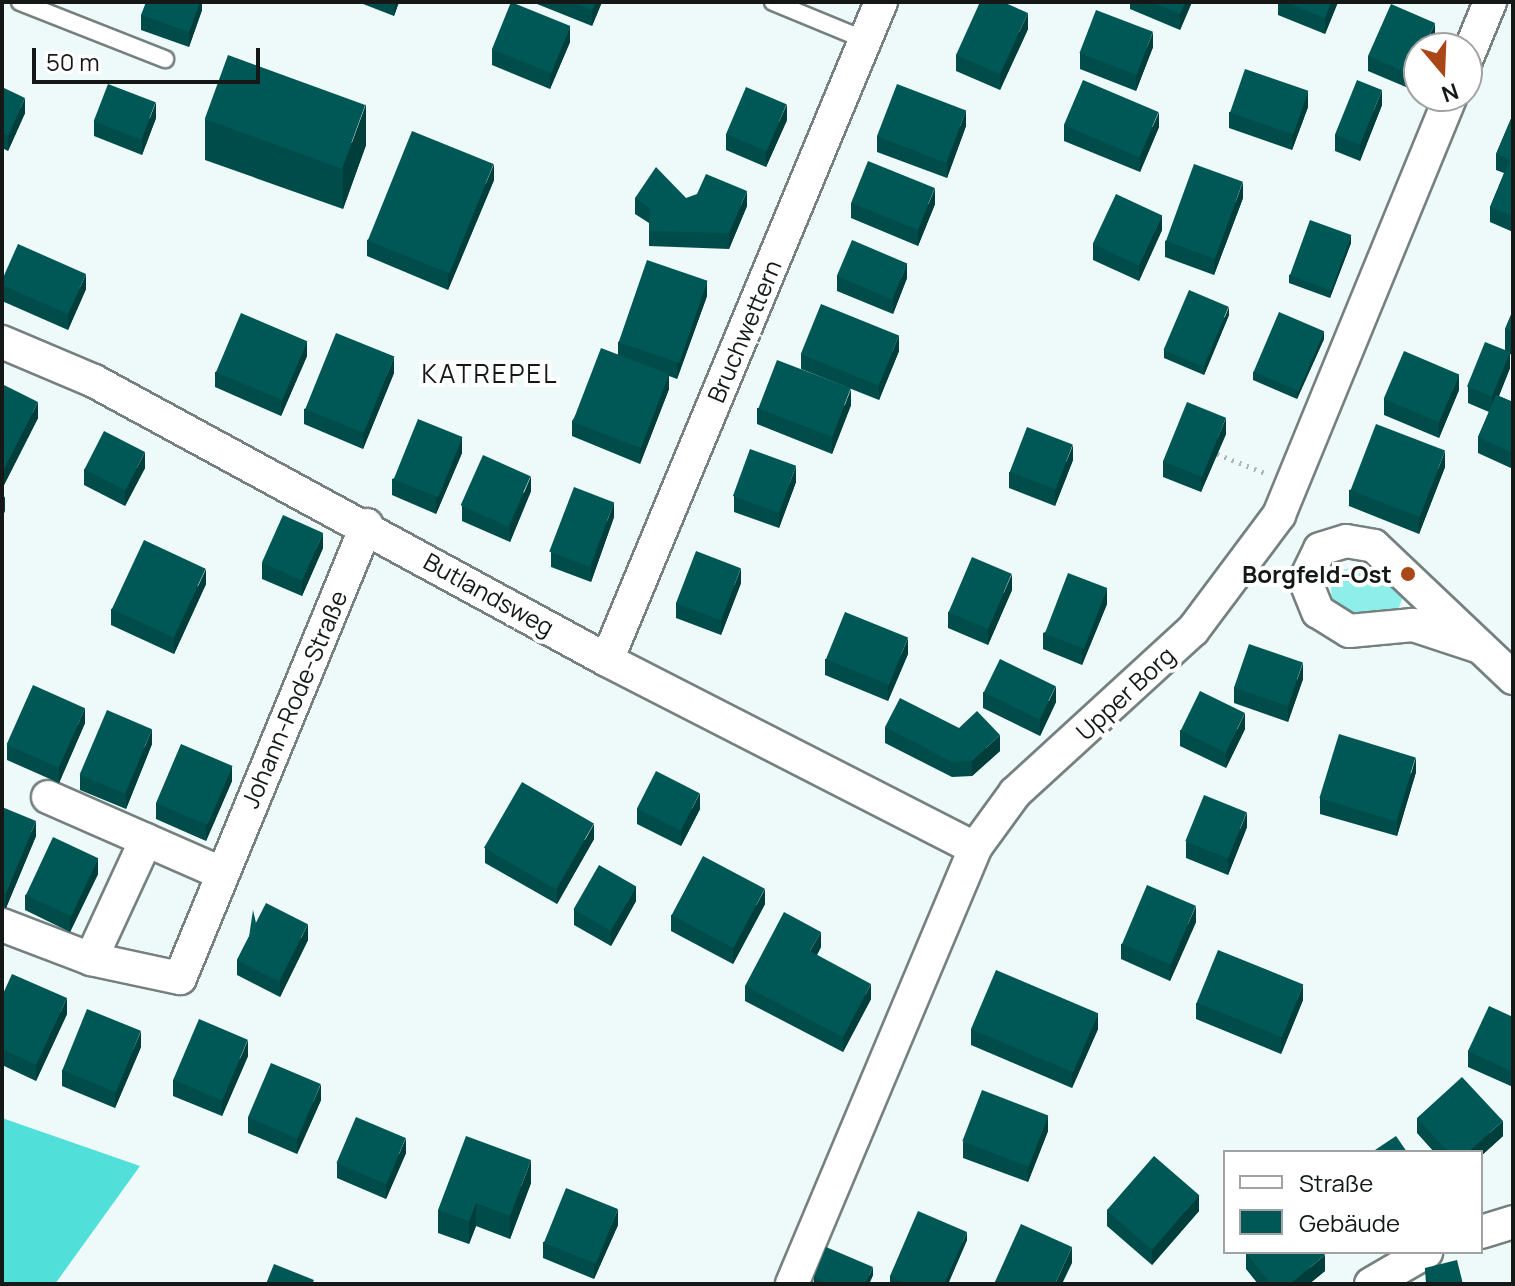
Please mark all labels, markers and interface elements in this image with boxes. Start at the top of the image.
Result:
scale bar [36,32,264,82]
north arrow [1403,32,1483,112]
text: 50 m [46,45,100,78]
text: N [1438,76,1463,110]
street label: Bruchwettern [701,255,787,407]
district label: KATREPEL [422,358,558,390]
street label: Butlandsweg [419,546,559,642]
place label: Borgfeld-Ost [1242,560,1392,588]
marker: Borgfeld-Ost [1399,565,1417,583]
street label: Johann-Rode-Straße [235,586,353,812]
street label: Upper Borg [1070,640,1180,746]
legend [1223,1150,1483,1254]
text: Straße [1299,1166,1373,1199]
text: Gebäude [1299,1206,1400,1239]

